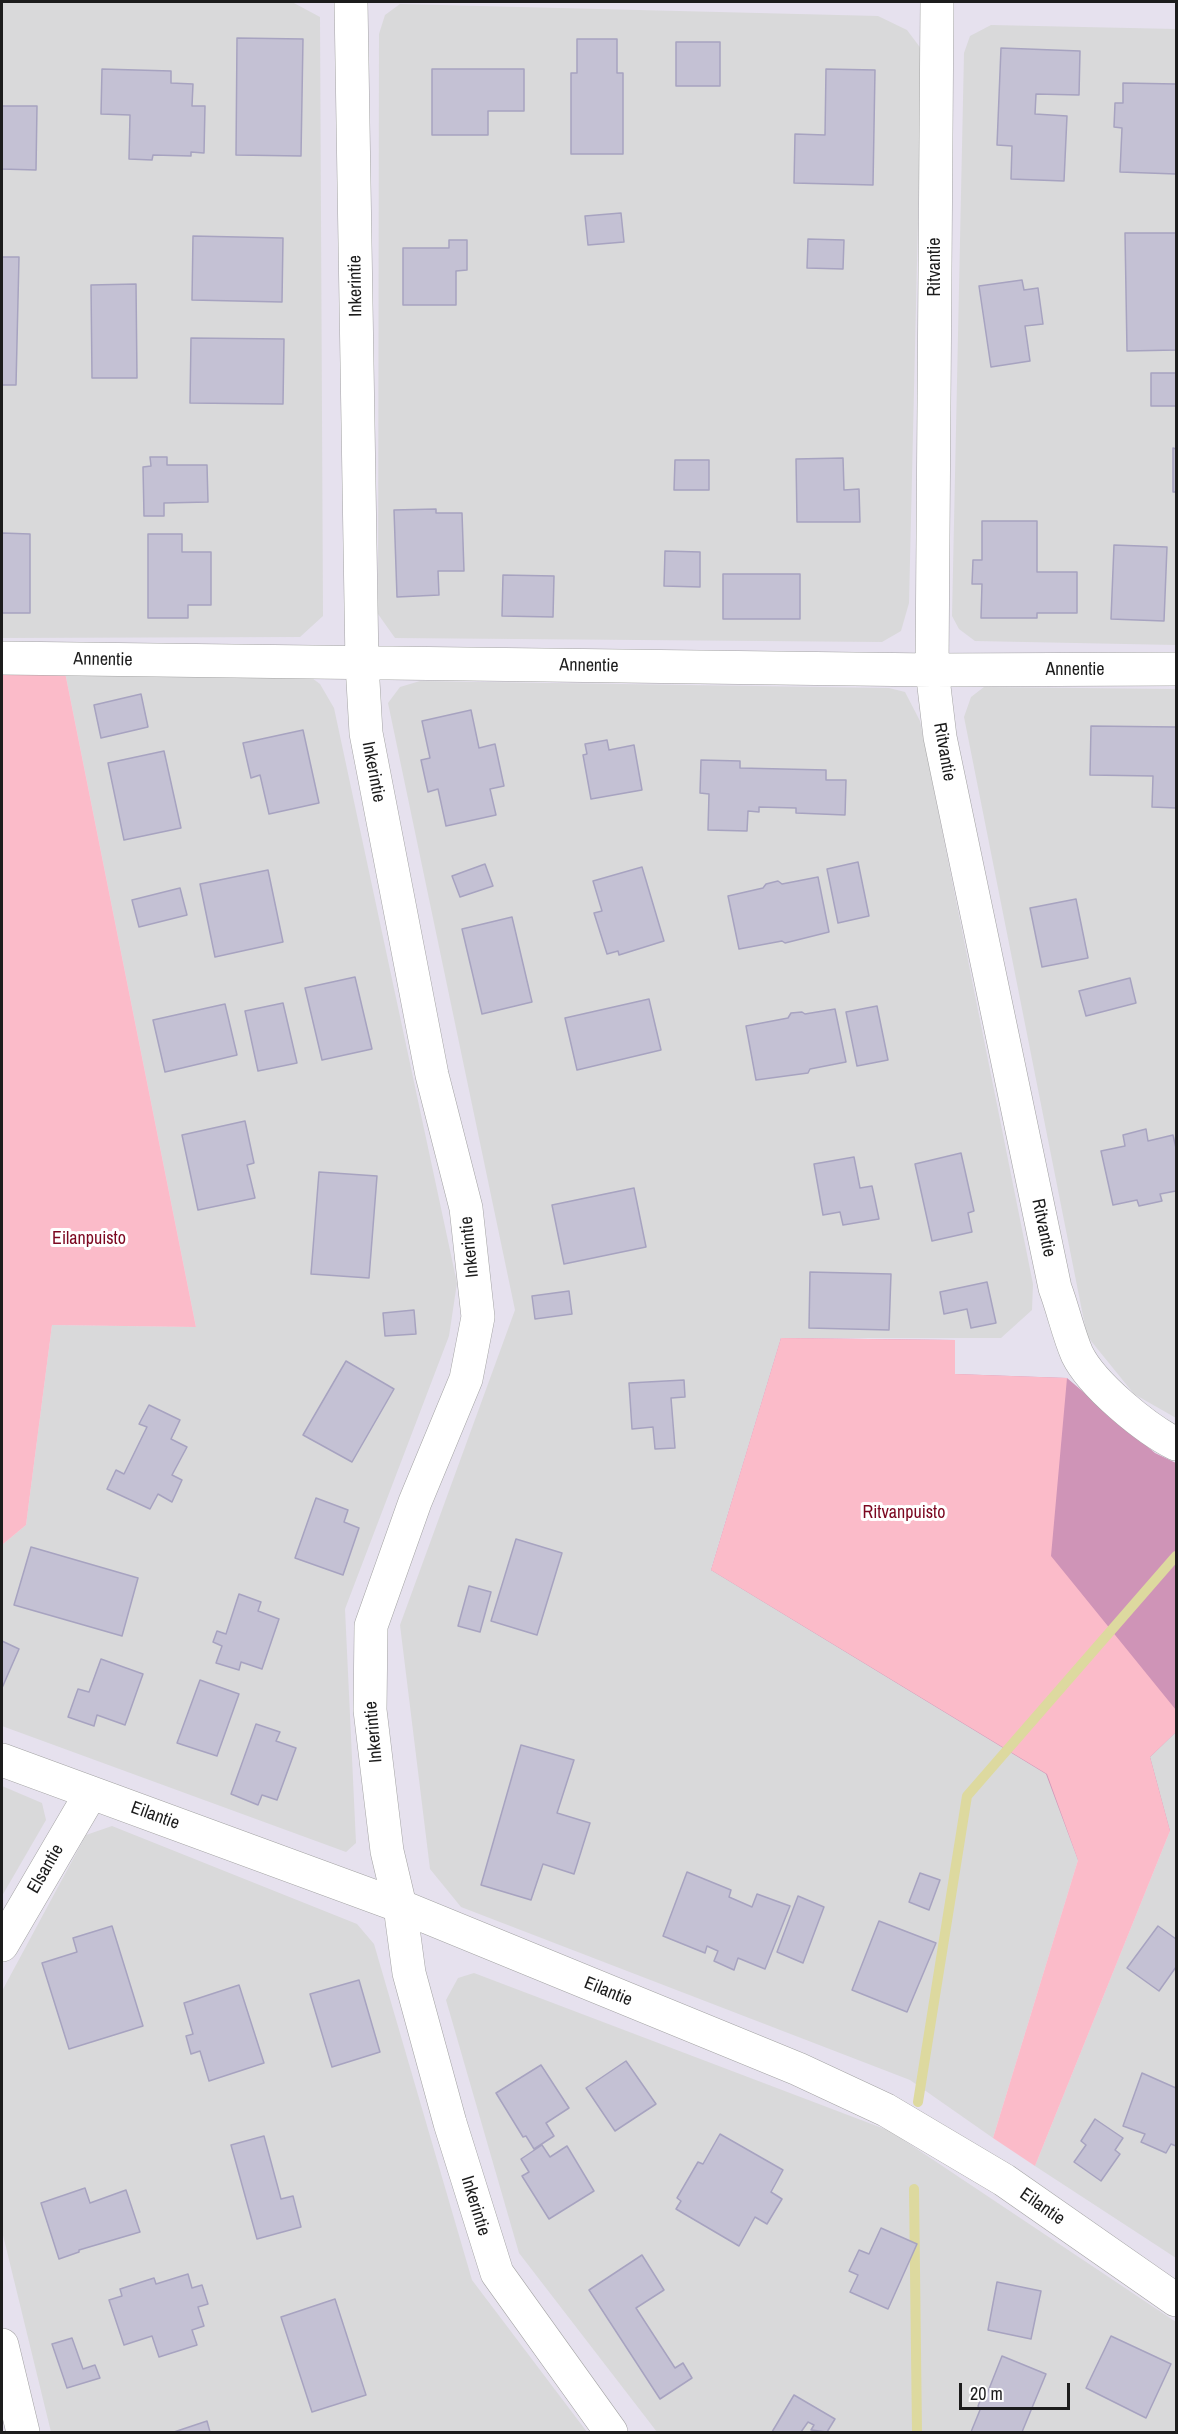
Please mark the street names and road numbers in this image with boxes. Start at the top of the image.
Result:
street label: Ritvantie [924,237,946,297]
street label: Inkerintie [345,255,367,317]
street label: Annentie [73,649,133,671]
street label: Annentie [559,655,619,677]
street label: Annentie [1045,659,1105,681]
street label: Ritvantie [928,721,960,783]
street label: Inkerintie [357,740,389,804]
street label: Ritvantie [1026,1197,1060,1259]
street label: Inkerintie [456,1215,484,1279]
street label: Inkerintie [361,1700,387,1764]
street label: Eilantie [128,1797,182,1835]
street label: Elsantie [23,1841,69,1897]
street label: Eilantie [581,1973,635,2011]
street label: Inkerintie [456,2173,494,2239]
street label: Eilantie [1015,2184,1069,2230]

